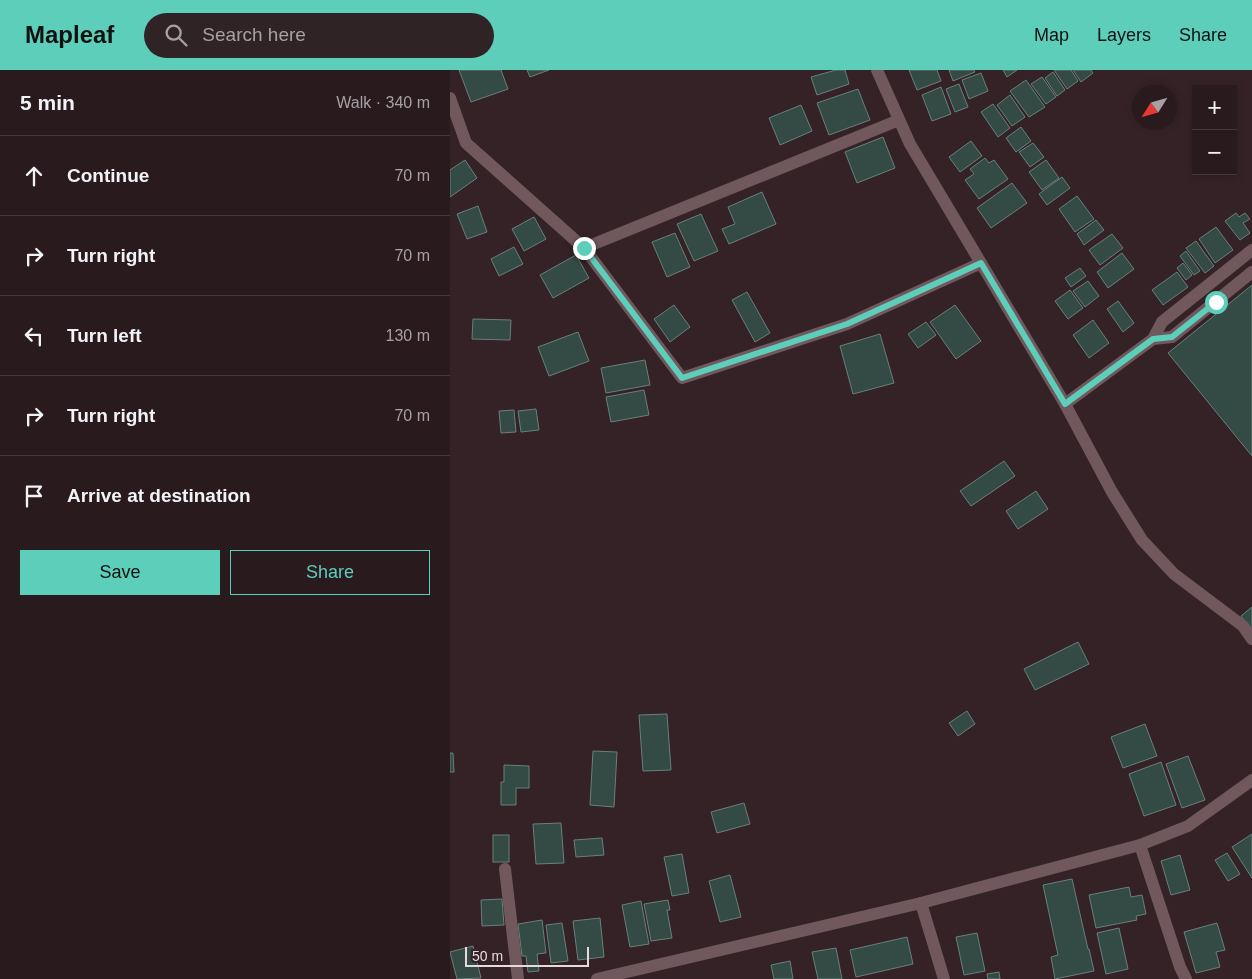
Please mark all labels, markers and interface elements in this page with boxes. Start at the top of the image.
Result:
search box [144,13,494,58]
text: Mapleaf [25,21,114,48]
icon: search [162,21,190,49]
text: Search here [202,24,306,45]
text: Map [1034,25,1069,45]
text: Layers [1097,25,1151,45]
text: Share [1179,25,1227,45]
north arrow [1132,85,1177,130]
map controls [1192,85,1237,175]
button: + [1192,85,1237,130]
text: 5 min [20,91,75,114]
text: Walk · 340 m [336,94,430,111]
button: − [1192,130,1237,175]
icon: ahead [20,162,48,190]
text: Continue [67,165,149,186]
text: 70 m [394,167,430,184]
route end [573,237,596,260]
icon: right [20,242,48,270]
text: Turn right [67,245,155,266]
text: 70 m [394,247,430,264]
route start [1205,291,1228,314]
icon: left [20,322,48,350]
text: Turn left [67,325,142,346]
text: 130 m [386,327,430,344]
icon: right [20,402,48,430]
text: Turn right [67,405,155,426]
text: 70 m [394,407,430,424]
icon: arrive [20,482,48,510]
text: Arrive at destination [67,485,251,506]
button: Save [20,550,220,595]
button: Share [230,550,430,595]
scale bar [465,944,589,967]
text: 50 m [472,948,503,964]

